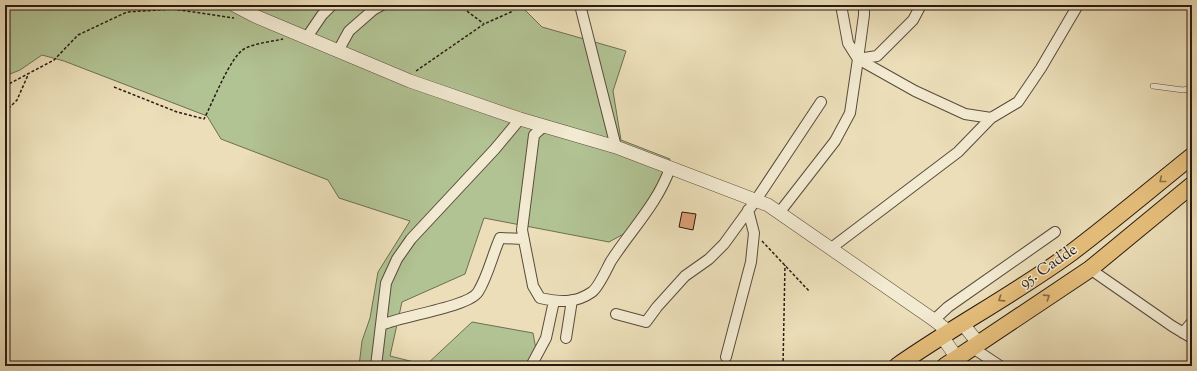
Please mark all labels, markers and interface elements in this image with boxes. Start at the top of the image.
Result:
one-way arrow [1159,176,1166,183]
street label: 95. Cadde [1015,239,1083,295]
one-way arrow [998,294,1005,302]
one-way arrow [1043,294,1050,302]

